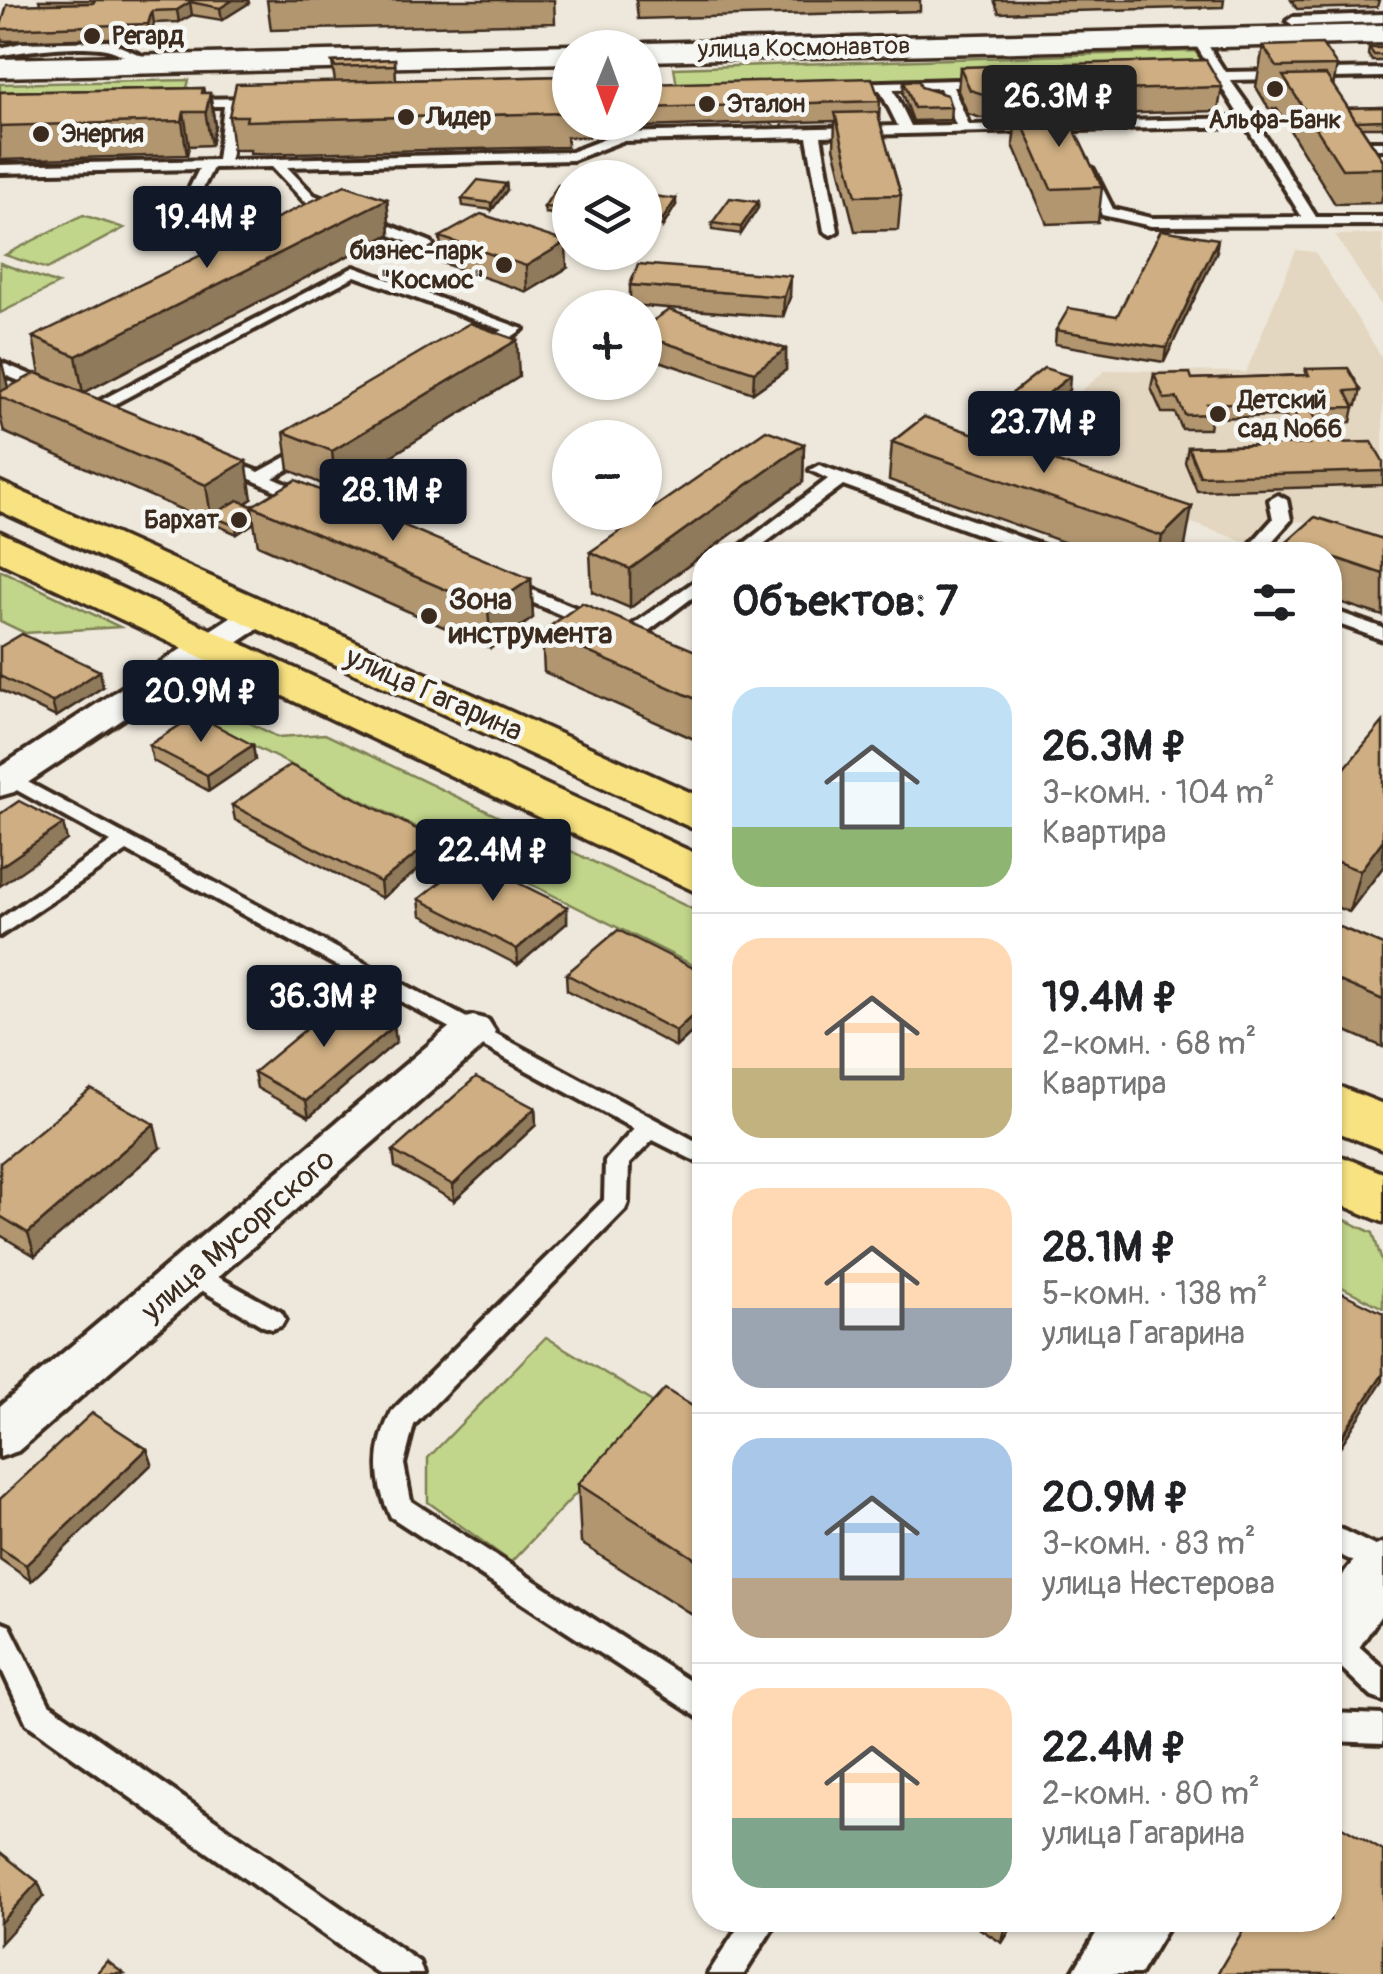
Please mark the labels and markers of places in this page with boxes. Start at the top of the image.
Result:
place label: Регард [112,21,185,52]
marker: Регард [81,25,103,47]
pin: 26.3M ₽ [967,65,1151,150]
marker: Альфа-Банк [1264,78,1286,100]
place label: Эталон [727,89,805,120]
marker: Эталон [696,93,718,115]
place label: Лидер [425,102,491,133]
place label: Альфа-Банк [1209,105,1341,136]
marker: Лидер [395,106,417,128]
place label: Энергия [61,119,144,150]
marker: Энергия [30,123,52,145]
pin: 19.4M ₽ [115,186,299,271]
place label: бизнес-парк "Космос" [349,236,484,296]
marker: бизнес-парк "Космос" [493,254,515,276]
place label: Детский сад №66 [1236,385,1342,445]
pin: 23.7M ₽ [952,391,1136,476]
marker: Детский сад №66 [1207,403,1229,425]
pin: 28.1M ₽ [301,459,485,544]
place label: Бархат [144,505,219,536]
marker: Бархат [228,509,250,531]
place label: Зона инструмента [448,581,613,652]
marker: Зона инструмента [418,605,440,627]
pin: 20.9M ₽ [109,660,293,745]
pin: 22.4M ₽ [401,819,585,904]
pin: 36.3M ₽ [232,965,416,1050]

